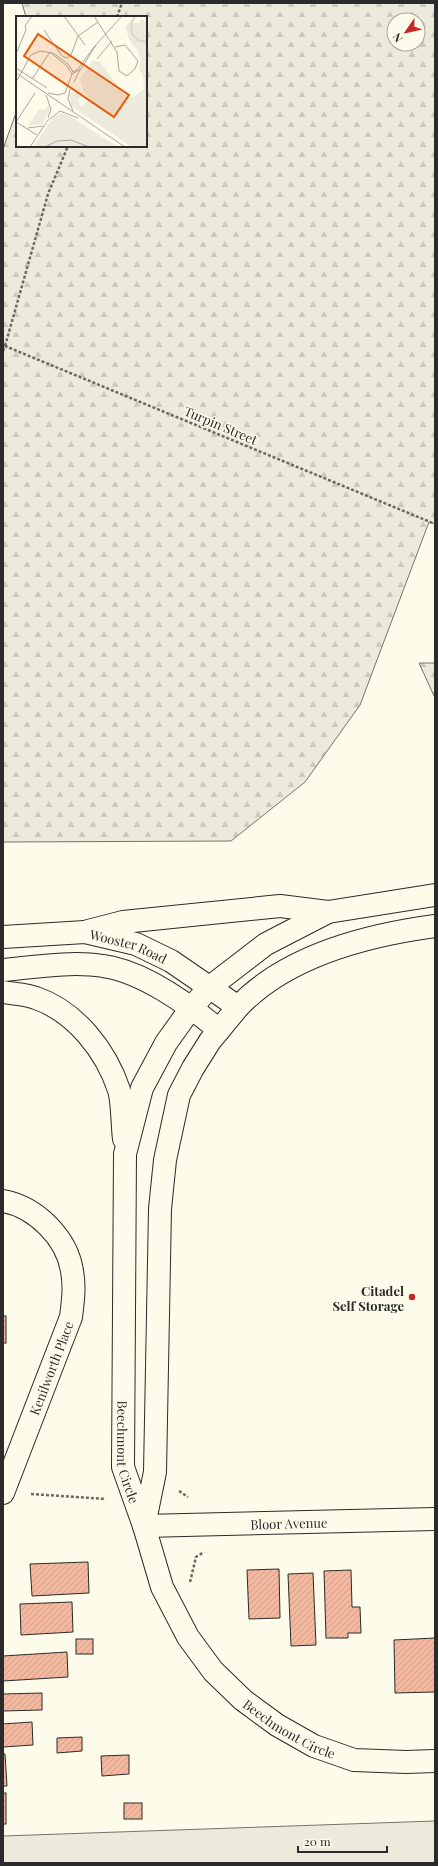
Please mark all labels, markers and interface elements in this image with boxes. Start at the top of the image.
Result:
north arrow [386,12,426,52]
inset map [16,16,147,147]
text: N [389,30,406,45]
street label: Turpin Street [182,402,260,448]
street label: Wooster Road [88,925,170,967]
place label: Citadel Self Storage [332,1282,404,1314]
marker: Citadel Self Storage [407,1292,417,1302]
street label: Kenilworth Place [25,1318,77,1417]
street label: Beechmont Circle [114,1400,144,1506]
street label: Bloor Avenue [250,1513,328,1532]
street label: Beechmont Circle [240,1695,338,1762]
scale bar [298,1828,387,1854]
text: 20 m [304,1833,331,1849]

